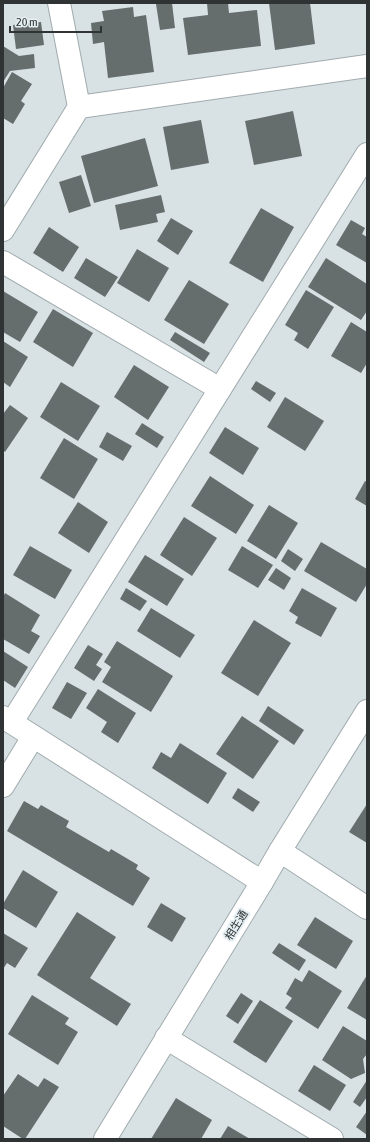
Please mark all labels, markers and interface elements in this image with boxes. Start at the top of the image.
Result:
scale bar [10,8,101,34]
text: 20 m [16,15,38,29]
street label: 相生通 [222,908,250,942]

